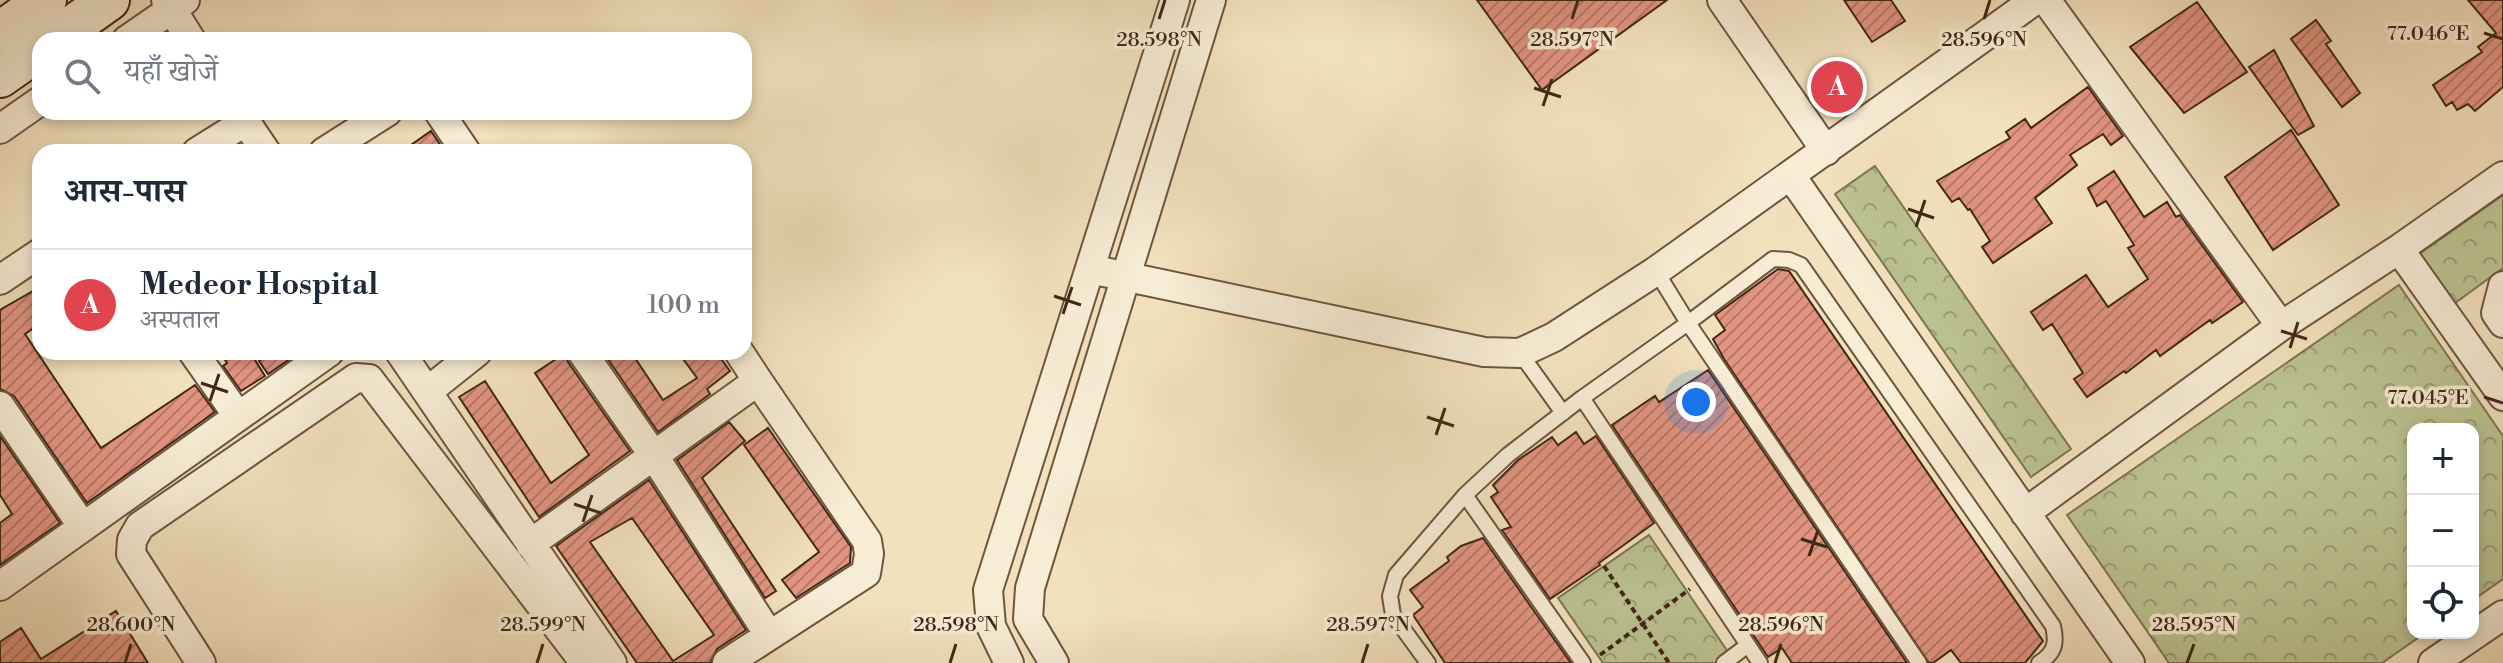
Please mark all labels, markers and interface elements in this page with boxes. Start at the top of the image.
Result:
text: 77.046°E [2387,22,2469,47]
text: 28.598°N [1116,28,1202,53]
text: 28.597°N [1530,28,1614,53]
text: 28.596°N [1941,28,2027,53]
search box [32,32,752,120]
text: यहाँ खोजें [124,53,218,91]
icon: search [60,54,104,98]
pin: A [1811,57,1863,117]
text: आस-पास [64,171,186,213]
text: Medeor Hospital [140,266,378,304]
text: A [81,289,99,321]
text: 100 m [647,289,720,321]
text: अस्पताल [140,304,219,336]
your location [1676,382,1716,422]
text: 77.045°E [2387,386,2469,411]
map controls [2407,423,2479,639]
button: + [2407,423,2479,495]
button: − [2407,495,2479,567]
button: locate [2407,567,2479,639]
text: 28.600°N [87,613,176,638]
text: 28.599°N [500,613,586,638]
text: 28.598°N [913,613,999,638]
text: 28.597°N [1326,613,1410,638]
text: 28.596°N [1738,613,1824,638]
text: 28.595°N [2152,613,2236,638]

